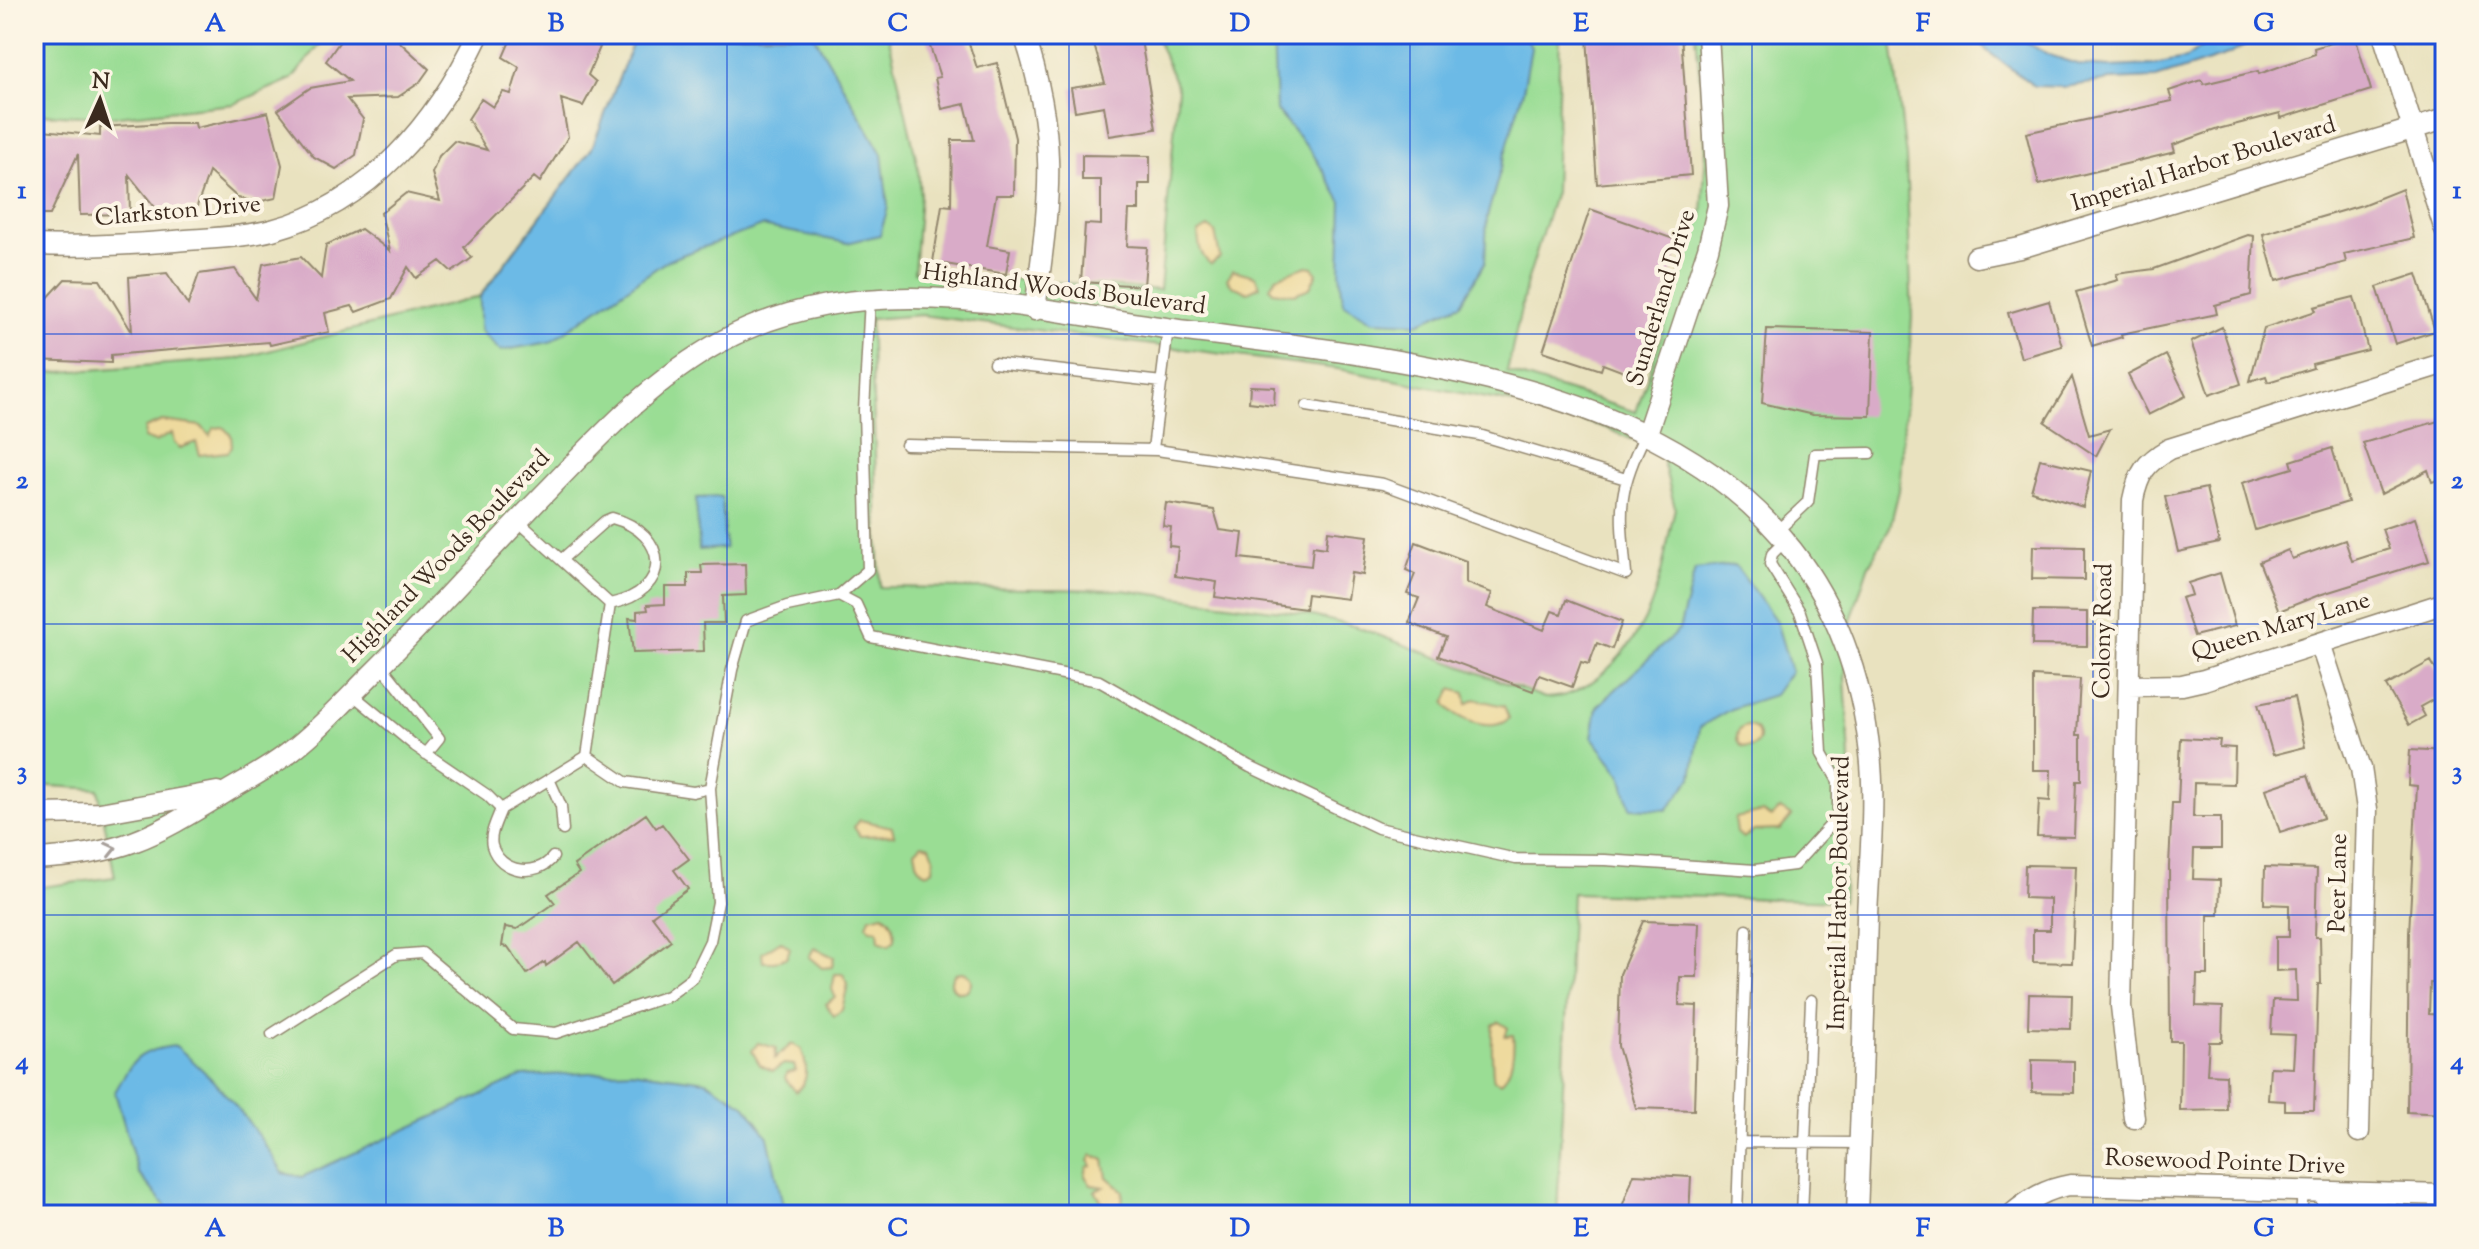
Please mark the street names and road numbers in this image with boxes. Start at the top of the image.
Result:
street label: Imperial Harbor Boulevard [2068,108,2341,221]
street label: Clarkston Drive [94,188,262,236]
street label: Sunderland Drive [1619,205,1705,391]
street label: Highland Woods Boulevard [920,256,1208,324]
street label: Highland Woods Boulevard [336,442,559,672]
street label: Colony Road [2086,562,2122,699]
street label: Queen Mary Lane [2188,584,2374,670]
street label: Imperial Harbor Boulevard [1821,755,1859,1031]
street label: Peer Lane [2321,833,2357,933]
street label: Rosewood Pointe Drive [2104,1142,2346,1184]

